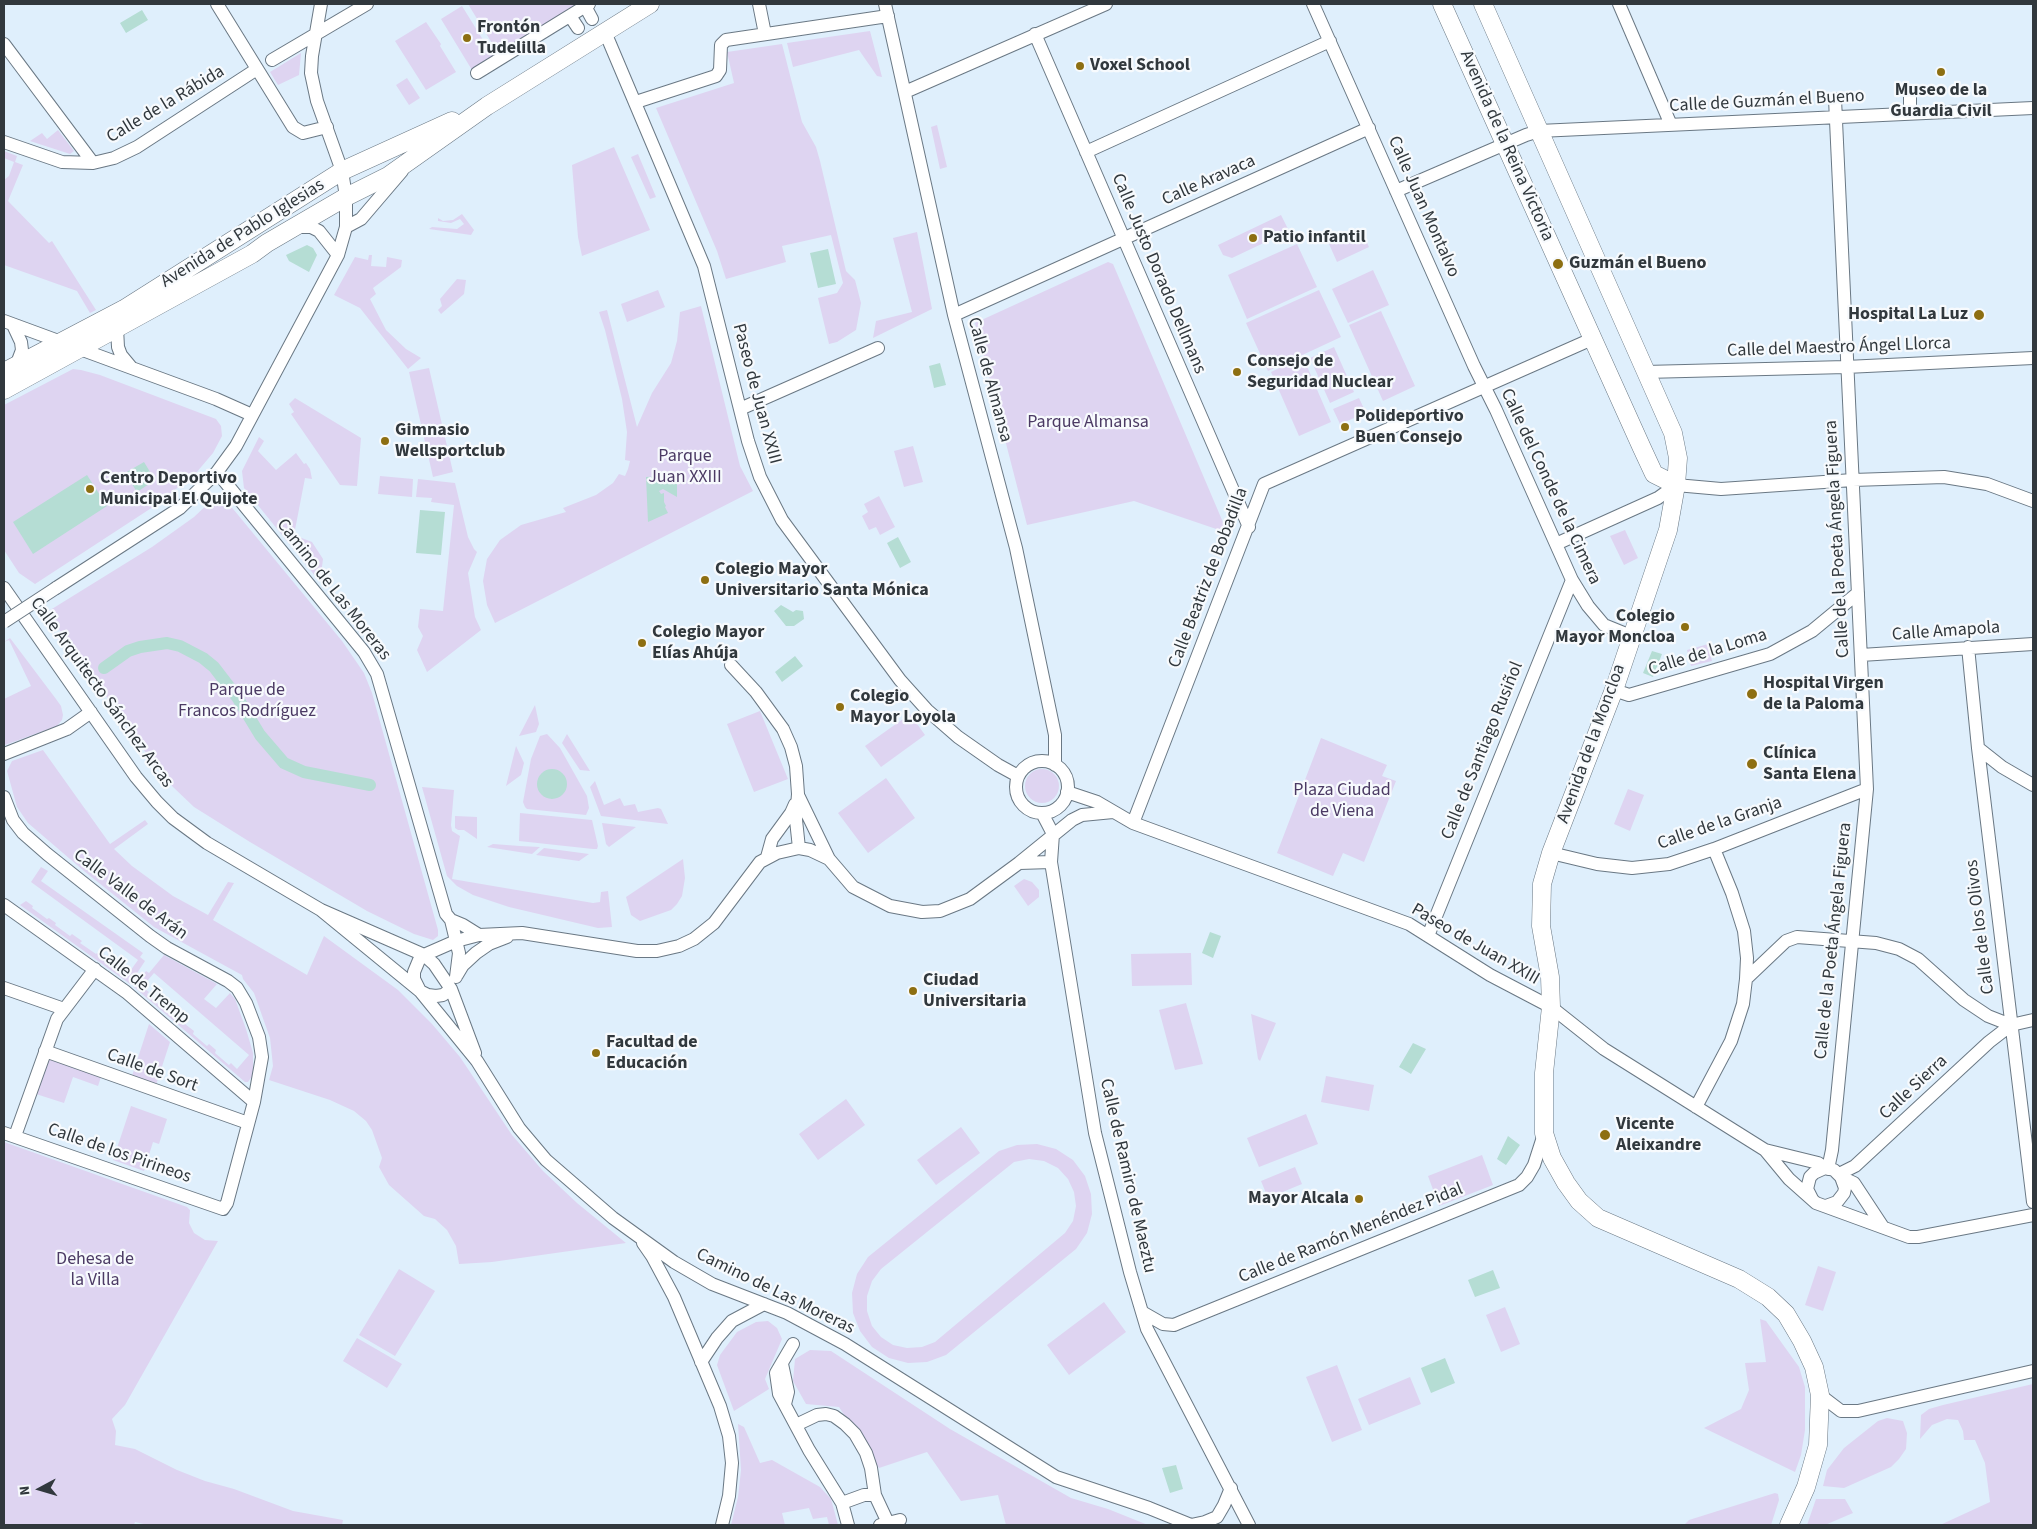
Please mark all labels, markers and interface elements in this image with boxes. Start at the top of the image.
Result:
place label: Frontón Tudelilla [477,17,546,59]
marker: Frontón Tudelilla [461,32,473,44]
street label: Avenida de la Reina Victoria [1454,47,1558,245]
place label: Voxel School [1090,55,1190,77]
marker: Voxel School [1074,60,1086,72]
street label: Calle de la Rábida [103,61,229,149]
marker: Museo de la Guardia Civil [1935,66,1947,78]
place label: Museo de la Guardia Civil [1890,80,1992,122]
street label: Calle de Guzmán el Bueno [1669,86,1865,118]
street label: Calle Juan Montalvo [1382,133,1464,281]
street label: Calle Aravaca [1159,151,1259,211]
street label: Calle Justo Dorado Dellmans [1106,171,1210,377]
street label: Avenida de Pablo Iglesias [157,175,329,293]
place label: Patio infantil [1263,227,1366,249]
marker: Patio infantil [1247,232,1259,244]
place label: Guzmán el Bueno [1569,253,1707,275]
marker: Guzmán el Bueno [1551,257,1565,271]
place label: Hospital La Luz [1848,304,1968,326]
marker: Hospital La Luz [1972,308,1986,322]
street label: Calle de Almansa [962,315,1016,445]
street label: Paseo de Juan XXIII [727,321,785,467]
street label: Calle del Maestro Ángel Llorca [1727,333,1951,363]
place label: Consejo de Seguridad Nuclear [1247,351,1393,394]
marker: Consejo de Seguridad Nuclear [1231,366,1243,378]
street label: Calle del Conde de la Cimera [1495,386,1605,588]
place label: Polideportivo Buen Consejo [1355,406,1464,448]
park label: Parque Almansa [1027,412,1149,434]
place label: Gimnasio Wellsportclub [395,420,505,462]
street label: Calle de la Poeta Ángela Figuera [1821,420,1855,658]
marker: Polideportivo Buen Consejo [1339,421,1351,433]
marker: Gimnasio Wellsportclub [379,435,391,447]
park label: Parque Juan XXIII [648,446,722,488]
place label: Centro Deportivo Municipal El Quijote [100,468,257,510]
marker: Centro Deportivo Municipal El Quijote [84,483,96,495]
street label: Calle Beatriz de Bobadilla [1165,485,1253,671]
street label: Camino de Las Moreras [271,515,395,665]
place label: Colegio Mayor Universitario Santa Mónica [715,559,929,602]
marker: Colegio Mayor Universitario Santa Mónica [699,574,711,586]
street label: Calle Arquitecto Sánchez Arcas [25,593,177,793]
place label: Colegio Mayor Moncloa [1555,606,1675,649]
street label: Calle Amapola [1891,617,2001,647]
marker: Colegio Mayor Moncloa [1679,621,1691,633]
place label: Colegio Mayor Elías Ahúja [652,622,765,664]
street label: Calle de la Loma [1646,625,1770,681]
marker: Colegio Mayor Elías Ahúja [636,637,648,649]
street label: Calle de Santiago Rusiñol [1437,659,1529,843]
street label: Avenida de la Moncloa [1553,662,1631,826]
place label: Hospital Virgen de la Paloma [1763,673,1884,716]
park label: Parque de Francos Rodríguez [178,680,316,722]
place label: Colegio Mayor Loyola [850,686,956,729]
marker: Hospital Virgen de la Paloma [1745,687,1759,701]
marker: Colegio Mayor Loyola [834,701,846,713]
place label: Clínica Santa Elena [1763,743,1857,786]
marker: Clínica Santa Elena [1745,757,1759,771]
park label: Plaza Ciudad de Viena [1293,780,1391,822]
street label: Calle de la Granja [1655,793,1785,855]
street label: Calle de la Poeta Ángela Figuera [1811,821,1857,1061]
street label: Calle Valle de Arán [68,845,192,945]
street label: Calle de los Olivos [1962,858,2000,996]
street label: Paseo de Juan XXIII [1407,900,1543,990]
street label: Calle de Tremp [93,942,193,1030]
place label: Ciudad Universitaria [923,970,1026,1012]
marker: Ciudad Universitaria [907,985,919,997]
place label: Facultad de Educación [606,1032,698,1074]
street label: Calle de Sort [104,1045,200,1097]
marker: Facultad de Educación [590,1047,602,1059]
street label: Calle Sierra [1875,1051,1953,1125]
street label: Calle de Ramiro de Maeztu [1094,1077,1160,1275]
place label: Vicente Aleixandre [1616,1114,1701,1156]
street label: Calle de los Pirineos [44,1119,194,1189]
marker: Vicente Aleixandre [1598,1128,1612,1142]
street label: Calle de Ramón Menéndez Pidal [1236,1179,1466,1289]
place label: Mayor Alcala [1248,1188,1349,1210]
marker: Mayor Alcala [1353,1193,1365,1205]
street label: Camino de Las Moreras [692,1244,858,1340]
park label: Dehesa de la Villa [56,1249,134,1292]
north arrow [15,1464,65,1514]
text: N [15,1485,36,1496]

